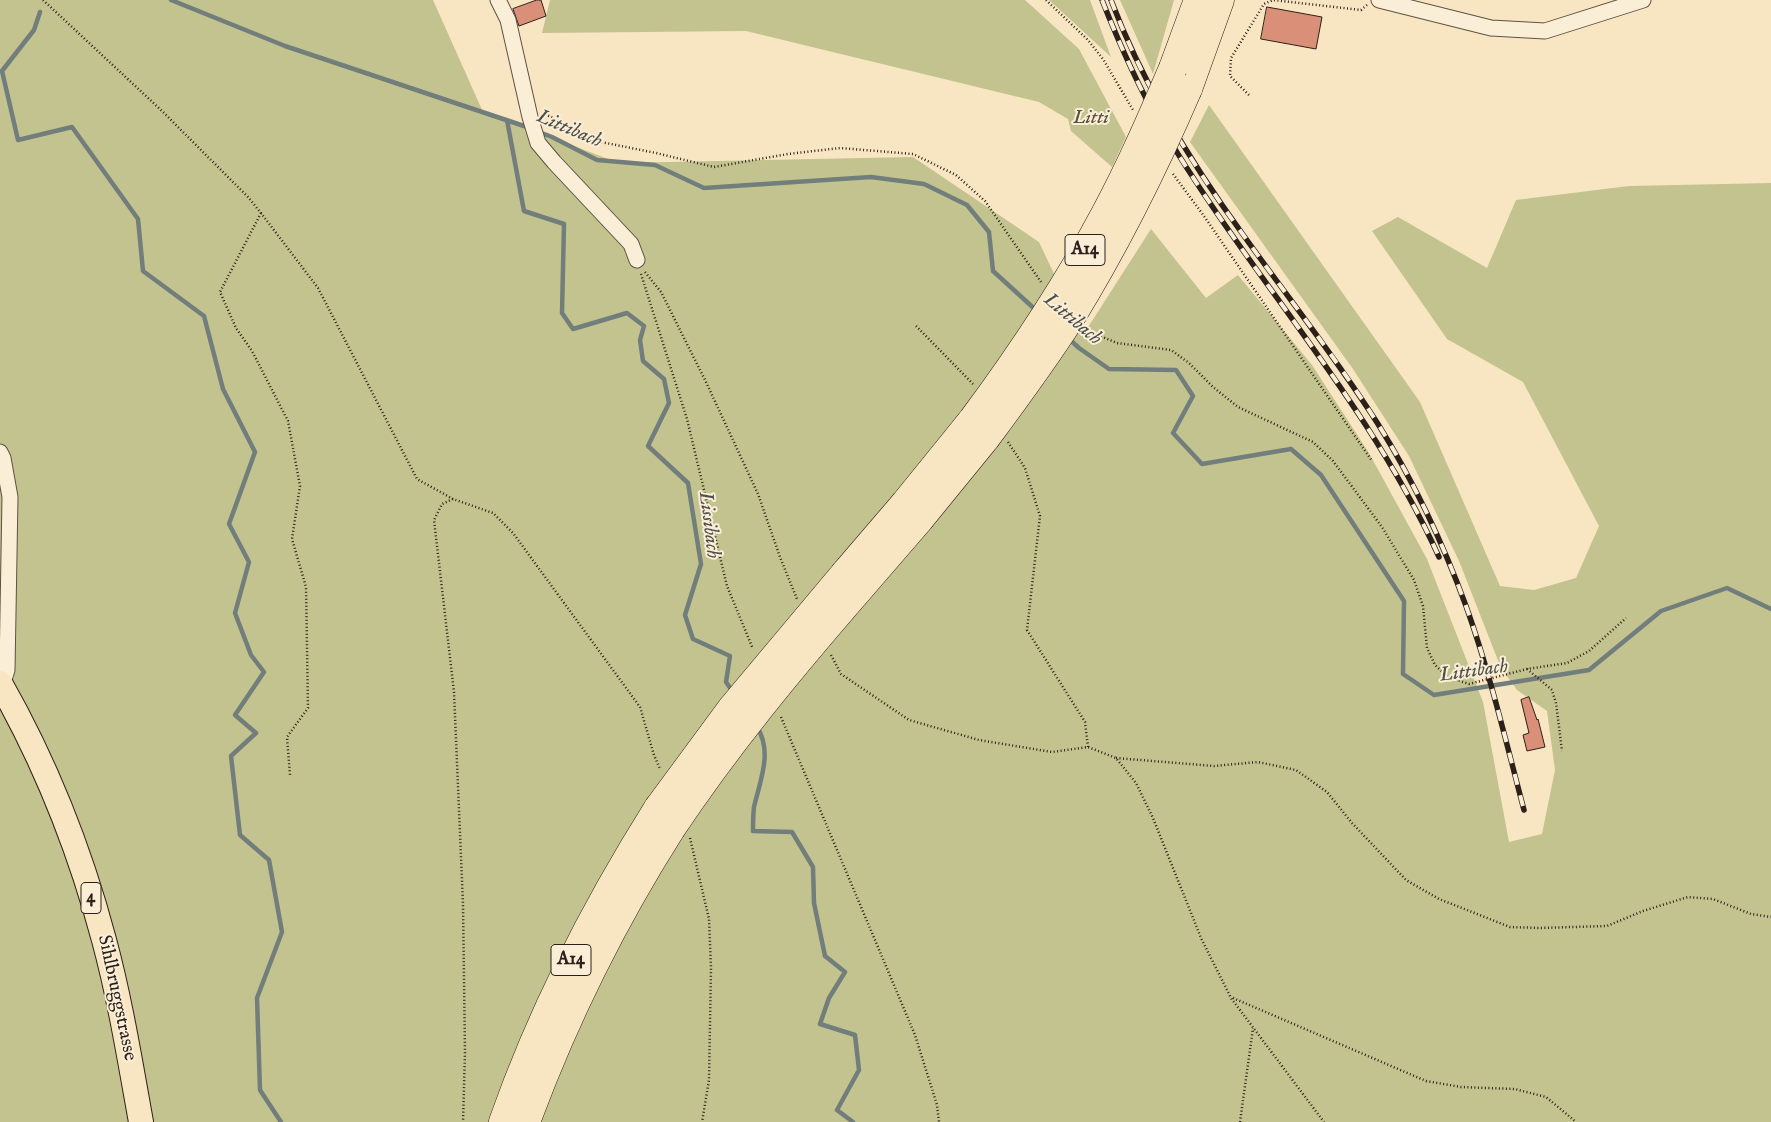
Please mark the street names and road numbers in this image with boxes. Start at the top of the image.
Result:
road number: A14 [1065,234,1105,266]
road number: 4 [81,882,101,914]
street label: Sihlbruggstrasse [92,933,140,1063]
road number: A14 [551,944,591,976]

